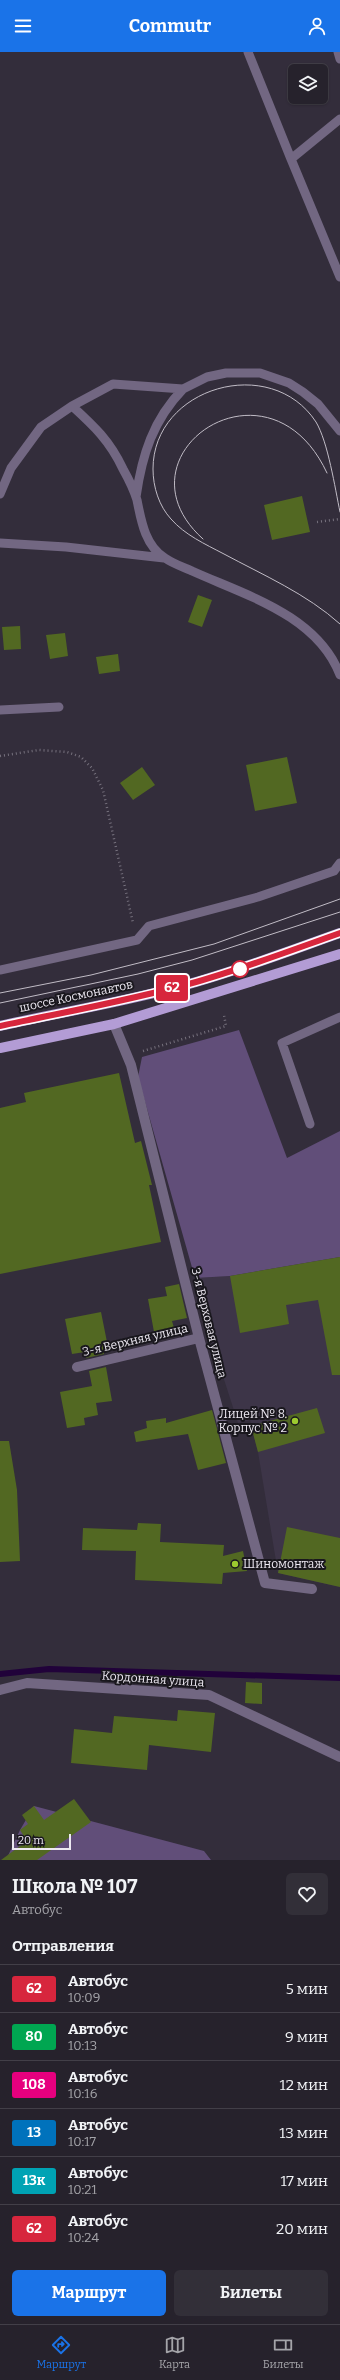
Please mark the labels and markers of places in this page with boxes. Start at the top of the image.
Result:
unlabelled marker [231,960,249,978]
place label: Лицей № 8. Корпус № 2 [218,1407,287,1435]
marker: Лицей № 8. Корпус № 2 [290,1416,300,1426]
place label: Шиномонтаж [243,1557,324,1571]
marker: Шиномонтаж [230,1559,240,1569]

